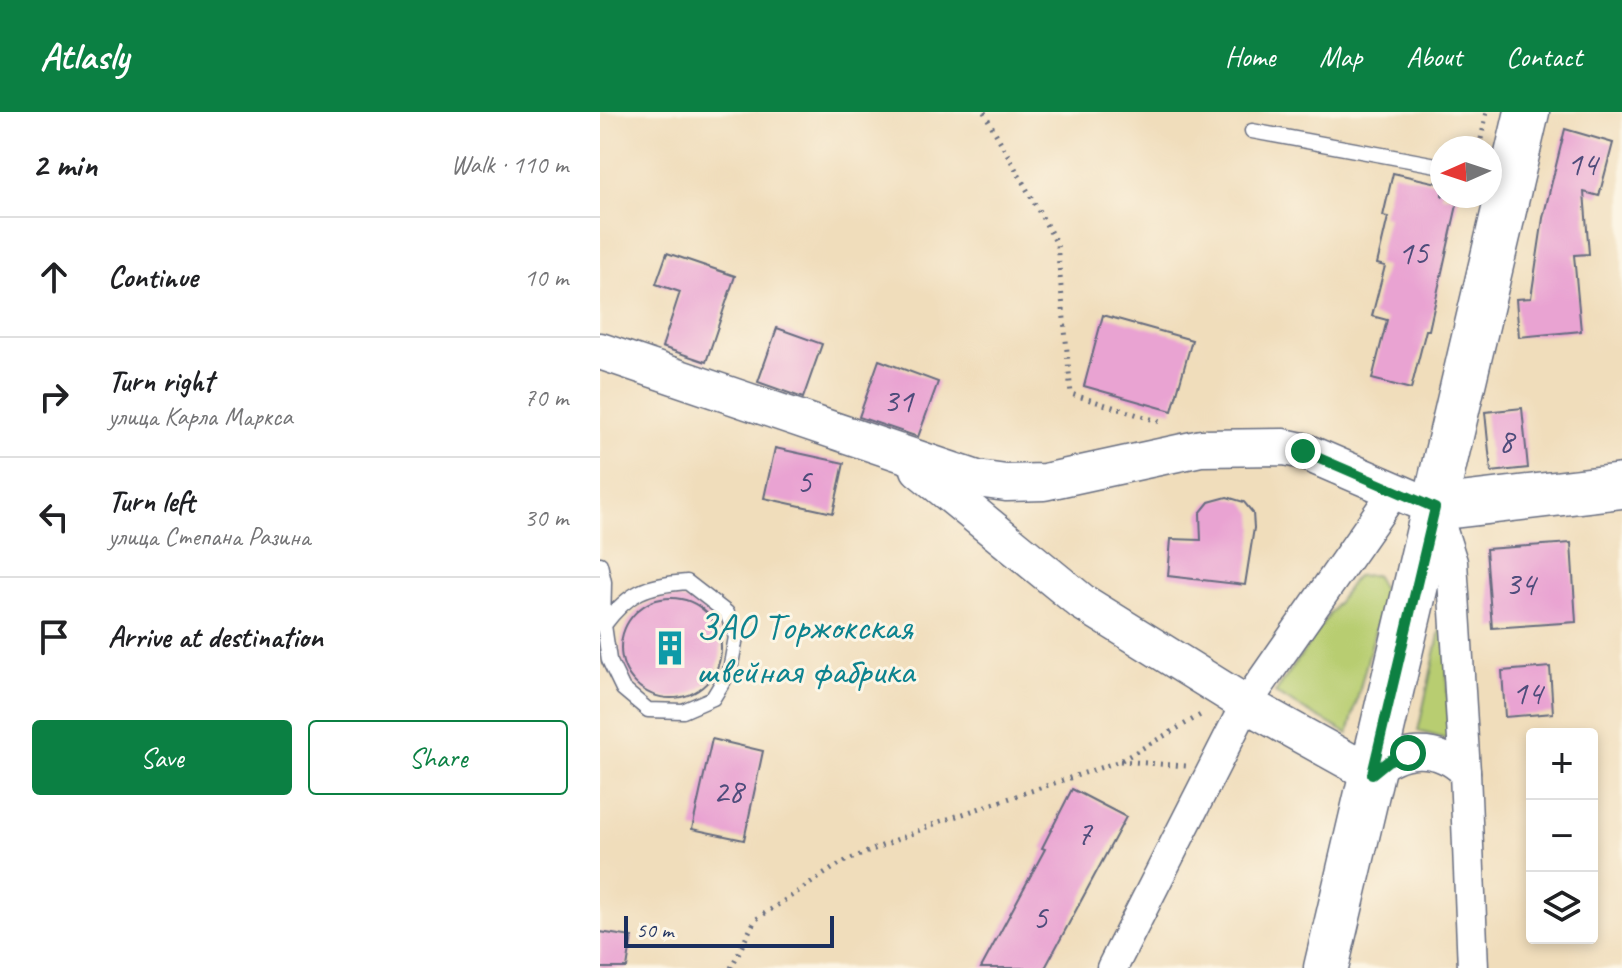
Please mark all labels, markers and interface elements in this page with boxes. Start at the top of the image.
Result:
text: Atlasly [40,33,129,80]
text: Home [1225,39,1275,74]
text: Map [1319,39,1362,74]
text: About [1406,39,1462,74]
text: Contact [1506,39,1582,74]
north arrow [1430,136,1502,208]
house number: 14 [1567,142,1601,185]
text: 2 min [32,143,97,186]
text: Walk · 110 m [451,148,568,181]
house number: 15 [1398,231,1430,274]
icon: ahead [32,255,76,299]
text: Continue [108,258,198,296]
text: 10 m [524,261,568,294]
text: Turn right [108,362,213,400]
icon: right [32,375,76,419]
house number: 31 [883,379,915,422]
text: 70 m [524,381,568,414]
text: улица Карла Маркса [108,400,293,433]
house number: 8 [1498,419,1517,462]
route end [1285,433,1321,469]
house number: 5 [796,460,813,503]
text: Turn left [108,482,195,520]
icon: left [32,495,76,539]
text: 30 m [524,501,568,534]
text: улица Степана Разина [108,520,310,553]
house number: 34 [1505,562,1539,605]
place label: ЗАО Торжокская швейная фабрика [696,603,917,694]
icon: arrive [32,615,76,659]
text: Arrive at destination [108,618,323,656]
building icon: ЗАО Торжокская швейная фабрика [651,629,689,667]
house number: 14 [1512,671,1546,714]
button: Save [32,720,292,795]
button: Share [308,720,568,795]
map controls [1526,728,1598,944]
button: + [1526,728,1598,800]
route start [1390,735,1426,771]
house number: 28 [713,769,747,812]
button: − [1526,800,1598,872]
house number: 7 [1076,811,1093,854]
button: layers [1526,872,1598,944]
house number: 5 [1032,896,1049,939]
scale bar [624,912,834,948]
text: 50 m [636,916,673,944]

